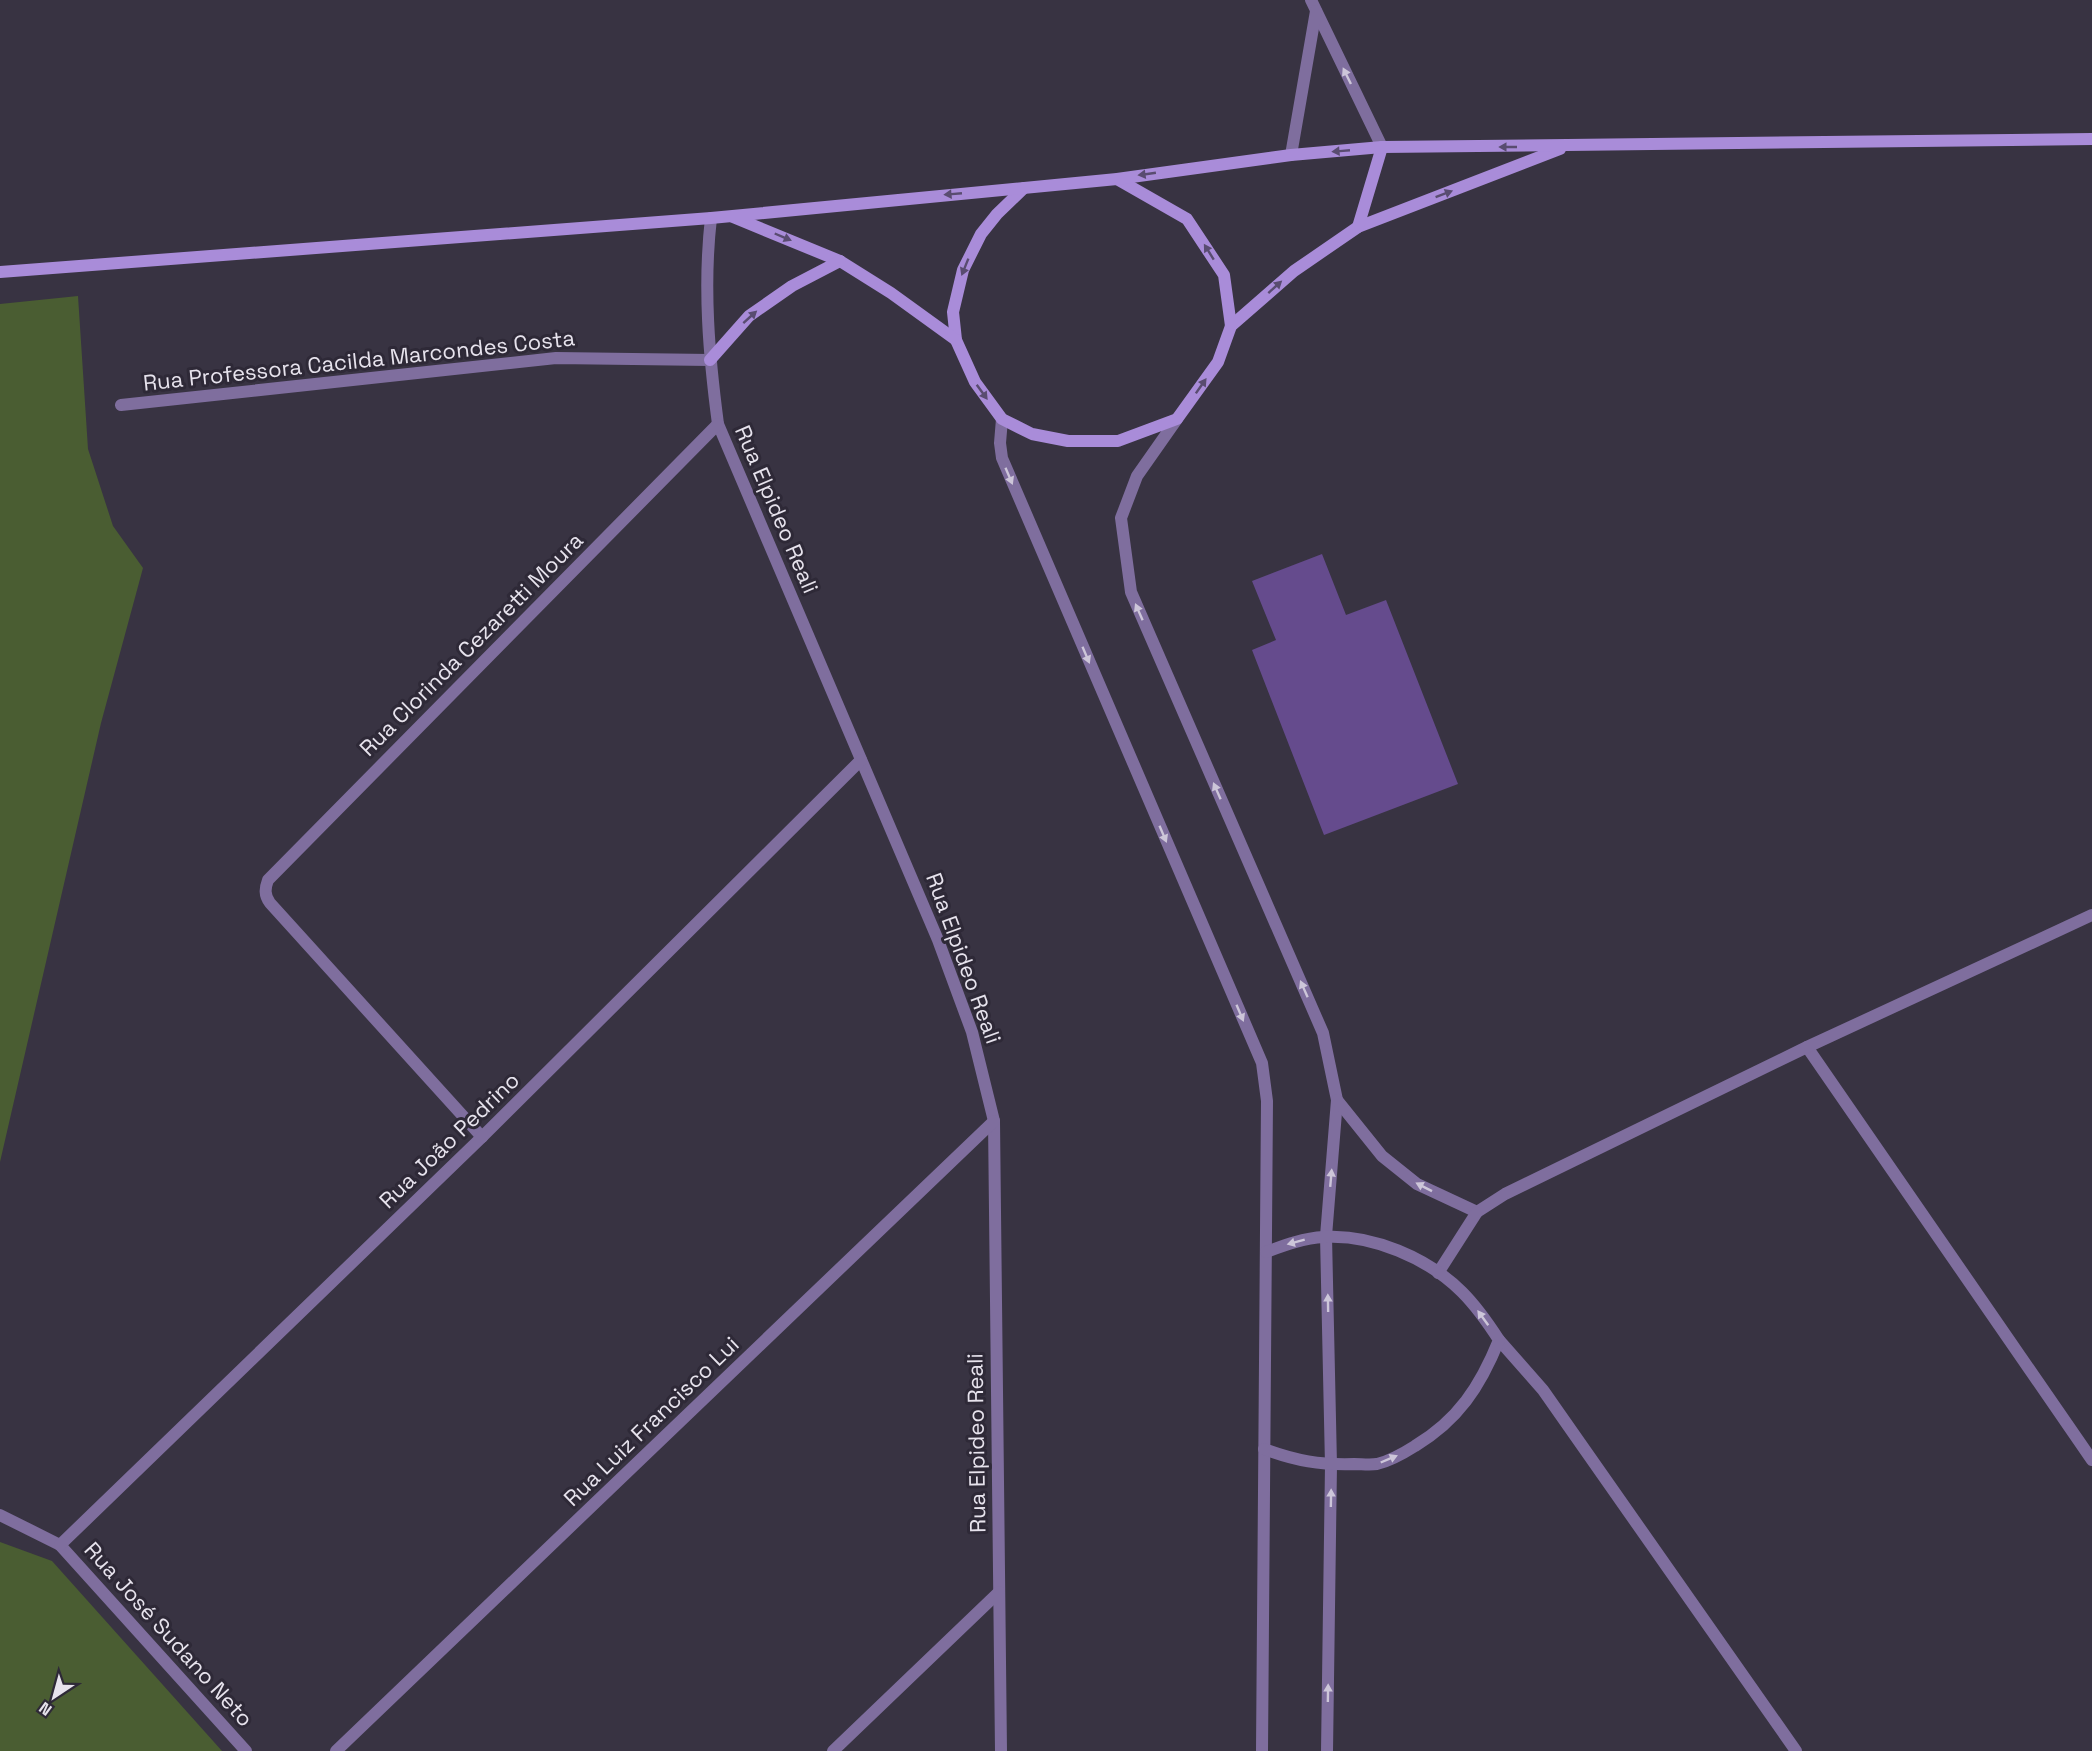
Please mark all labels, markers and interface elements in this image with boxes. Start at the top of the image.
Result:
one-way arrow [1343,67,1353,85]
one-way arrow [1499,142,1518,152]
one-way arrow [1331,146,1350,156]
one-way arrow [1137,170,1156,179]
one-way arrow [944,189,963,199]
one-way arrow [1435,189,1453,198]
one-way arrow [774,232,792,242]
one-way arrow [1203,243,1214,260]
one-way arrow [960,259,970,277]
one-way arrow [1267,281,1282,294]
one-way arrow [742,311,757,324]
street label: Rua Professora Cacilda Marcondes Costa [142,323,577,397]
one-way arrow [1195,378,1207,394]
one-way arrow [976,384,988,400]
street label: Rua Elpideo Reali [729,421,825,597]
one-way arrow [1005,467,1014,485]
street label: Rua Clorinda Cezaretti Moura [353,526,589,762]
one-way arrow [1134,603,1144,621]
one-way arrow [1082,646,1091,664]
one-way arrow [1212,781,1222,799]
one-way arrow [1159,826,1168,843]
street label: Rua Elpideo Reali [920,869,1008,1047]
one-way arrow [1298,980,1308,998]
one-way arrow [1236,1005,1245,1022]
street label: Rua João Pedrino [373,1066,525,1214]
one-way arrow [1326,1169,1336,1188]
one-way arrow [1415,1182,1433,1192]
one-way arrow [1286,1238,1304,1247]
one-way arrow [1323,1293,1332,1312]
one-way arrow [1477,1310,1489,1326]
street label: Rua Luiz Francisco Lui [558,1330,744,1512]
street label: Rua Elpideo Reali [960,1353,992,1533]
one-way arrow [1380,1454,1398,1463]
one-way arrow [1326,1488,1336,1507]
street label: Rua José Sudano Neto [79,1536,259,1732]
north arrow [24,1667,84,1727]
one-way arrow [1323,1683,1332,1702]
text: N [35,1697,56,1720]

